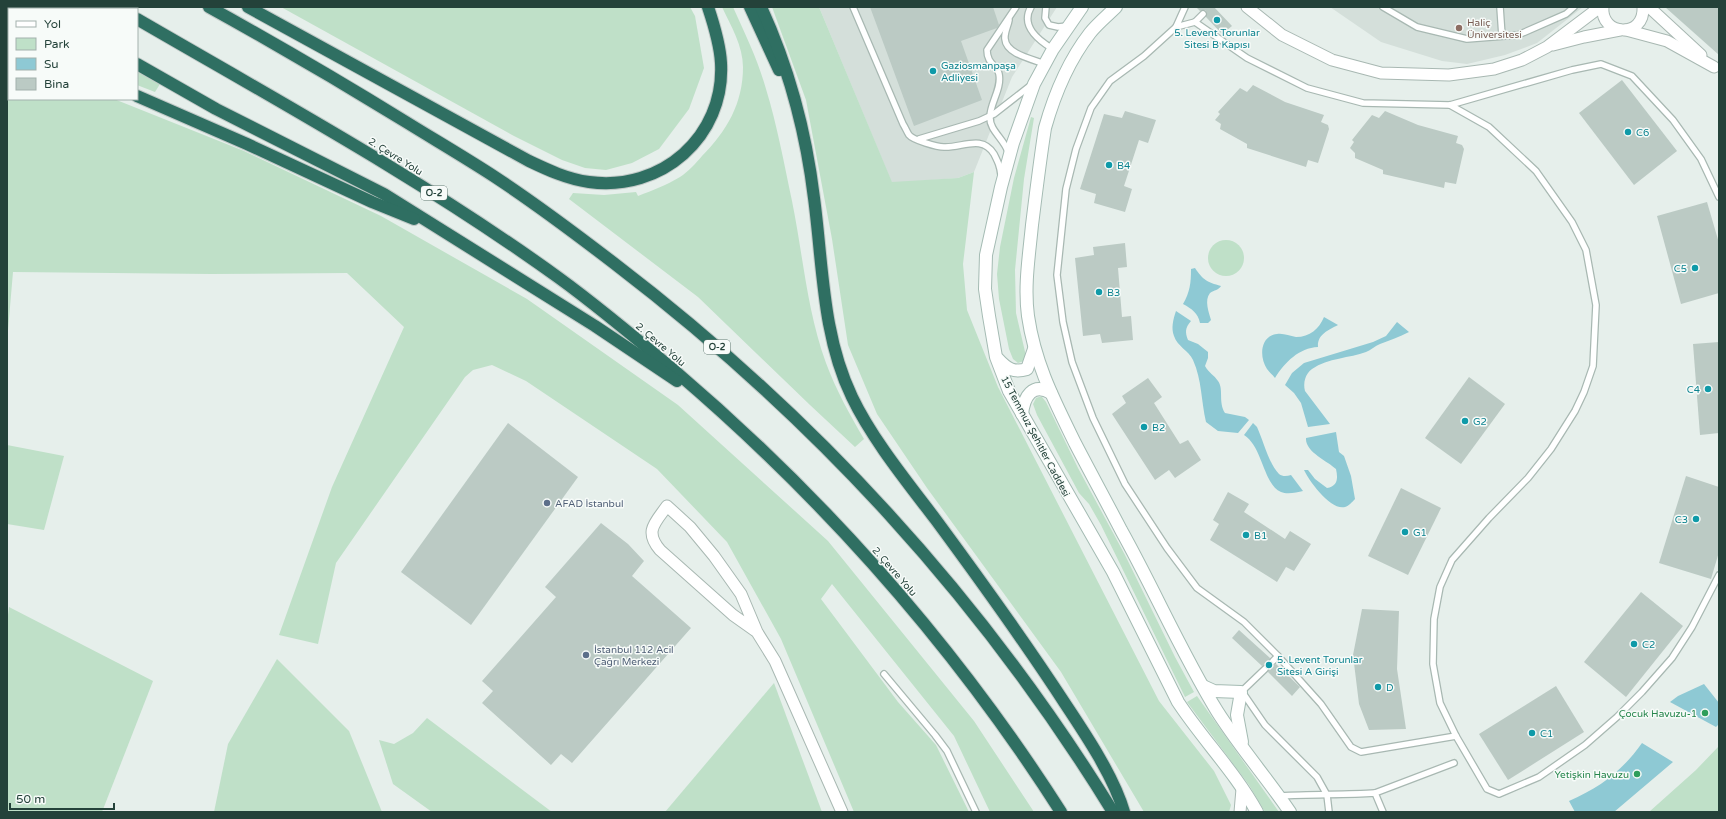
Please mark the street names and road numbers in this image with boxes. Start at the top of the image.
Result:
street label: 2. Çevre Yolu [366,135,425,178]
road number: O-2 [421,186,447,200]
street label: 2. Çevre Yolu [633,320,688,369]
road number: O-2 [704,340,730,354]
street label: 15 Temmuz Şehitler Caddesi [998,374,1072,499]
street label: 2. Çevre Yolu [870,545,919,599]

